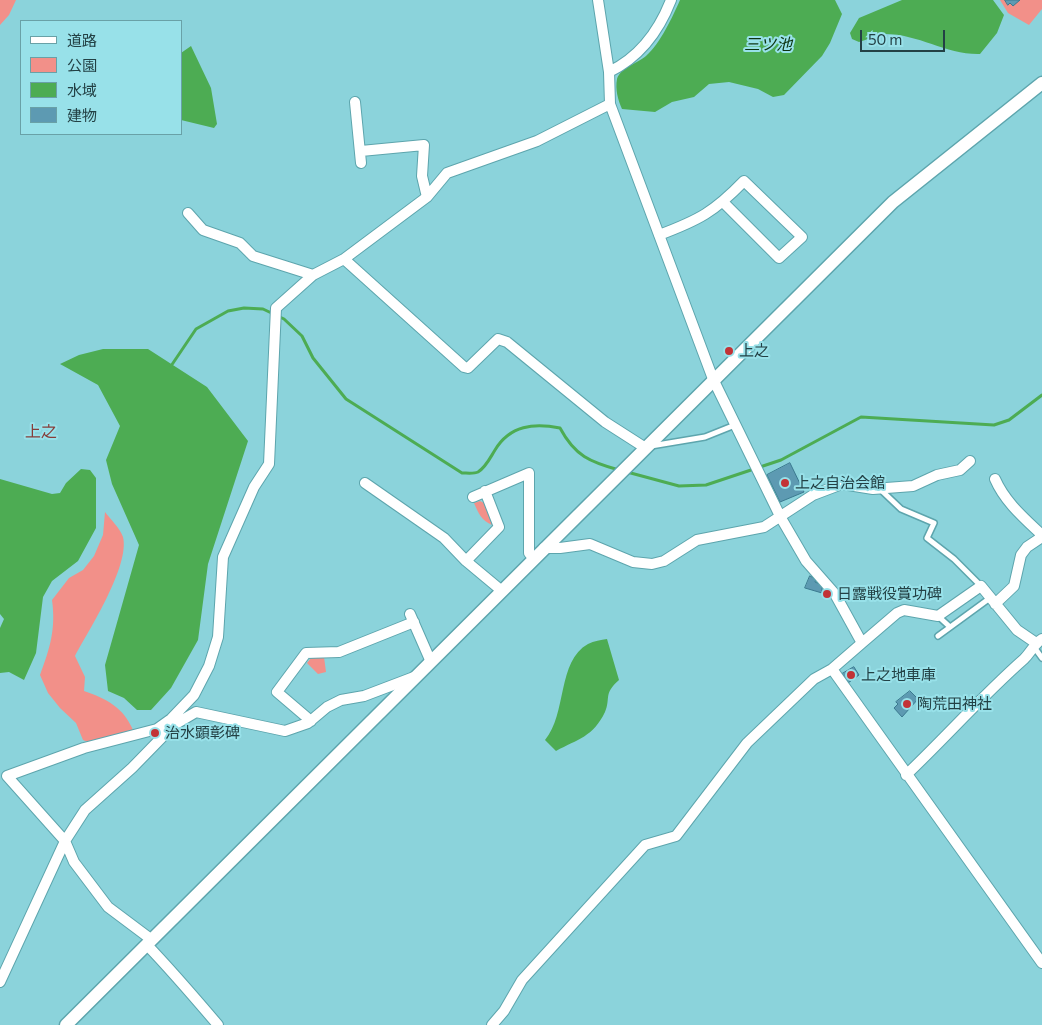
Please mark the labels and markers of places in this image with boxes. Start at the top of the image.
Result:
place label: 上之 [739,342,769,360]
marker: 上之 [723,345,735,357]
place label: 上之自治会館 [795,474,885,492]
marker: 上之自治会館 [779,477,791,489]
place label: 日露戦役賞功碑 [837,585,942,603]
marker: 日露戦役賞功碑 [821,588,833,600]
place label: 上之地車庫 [861,666,936,684]
marker: 上之地車庫 [845,669,857,681]
place label: 陶荒田神社 [917,695,992,713]
marker: 陶荒田神社 [901,698,913,710]
place label: 治水顕彰碑 [165,724,240,742]
marker: 治水顕彰碑 [149,727,161,739]

